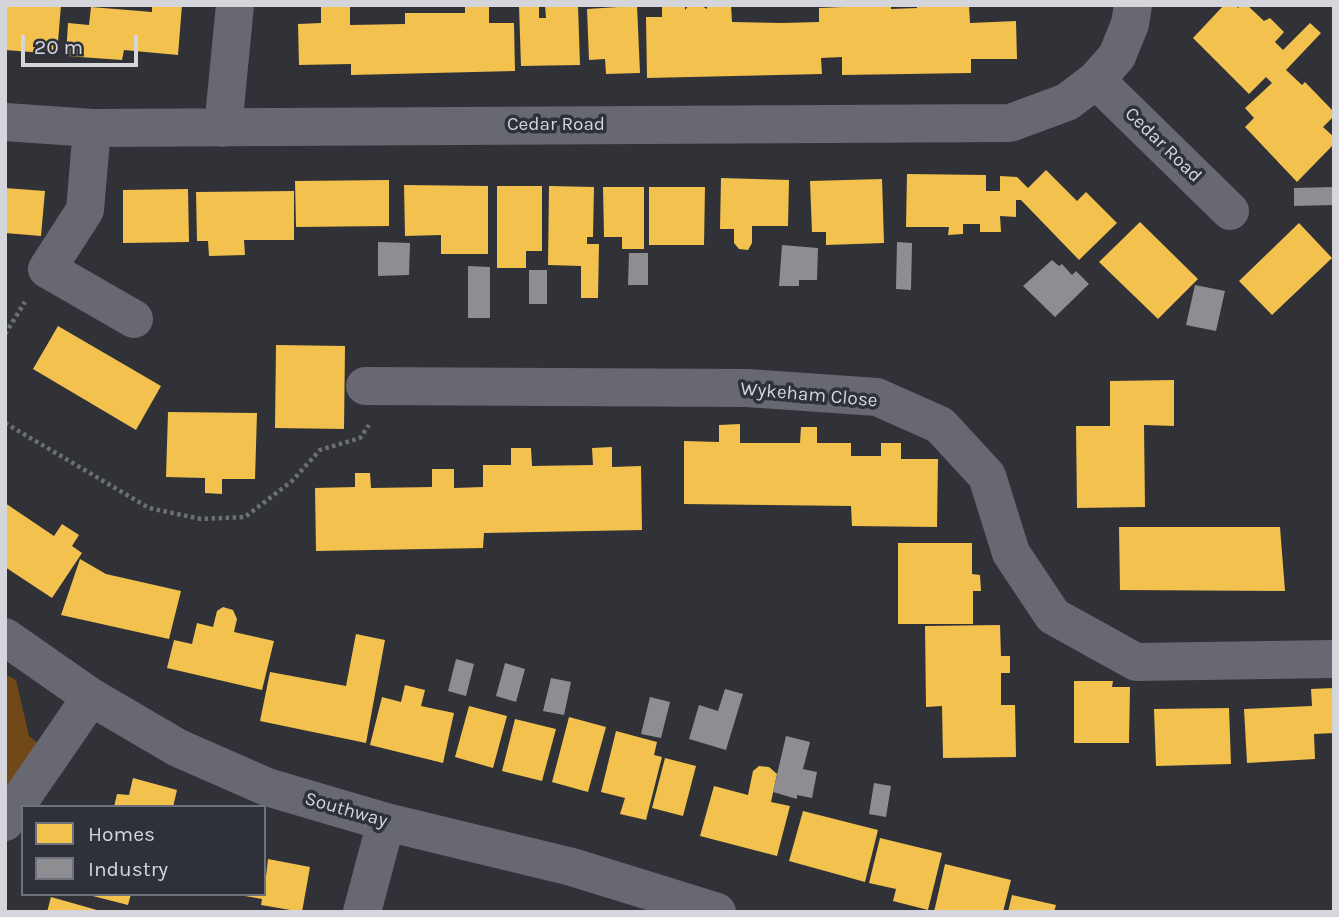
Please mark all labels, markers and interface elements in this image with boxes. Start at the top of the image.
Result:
scale bar [24,21,142,65]
text: 20 m [34,35,83,59]
street label: Cedar Road [1120,103,1206,187]
street label: Cedar Road [507,114,605,136]
street label: Wykeham Close [739,378,879,412]
street label: Southway [302,787,390,833]
legend [21,805,266,896]
text: Homes [88,822,155,846]
text: Industry [88,857,168,881]

